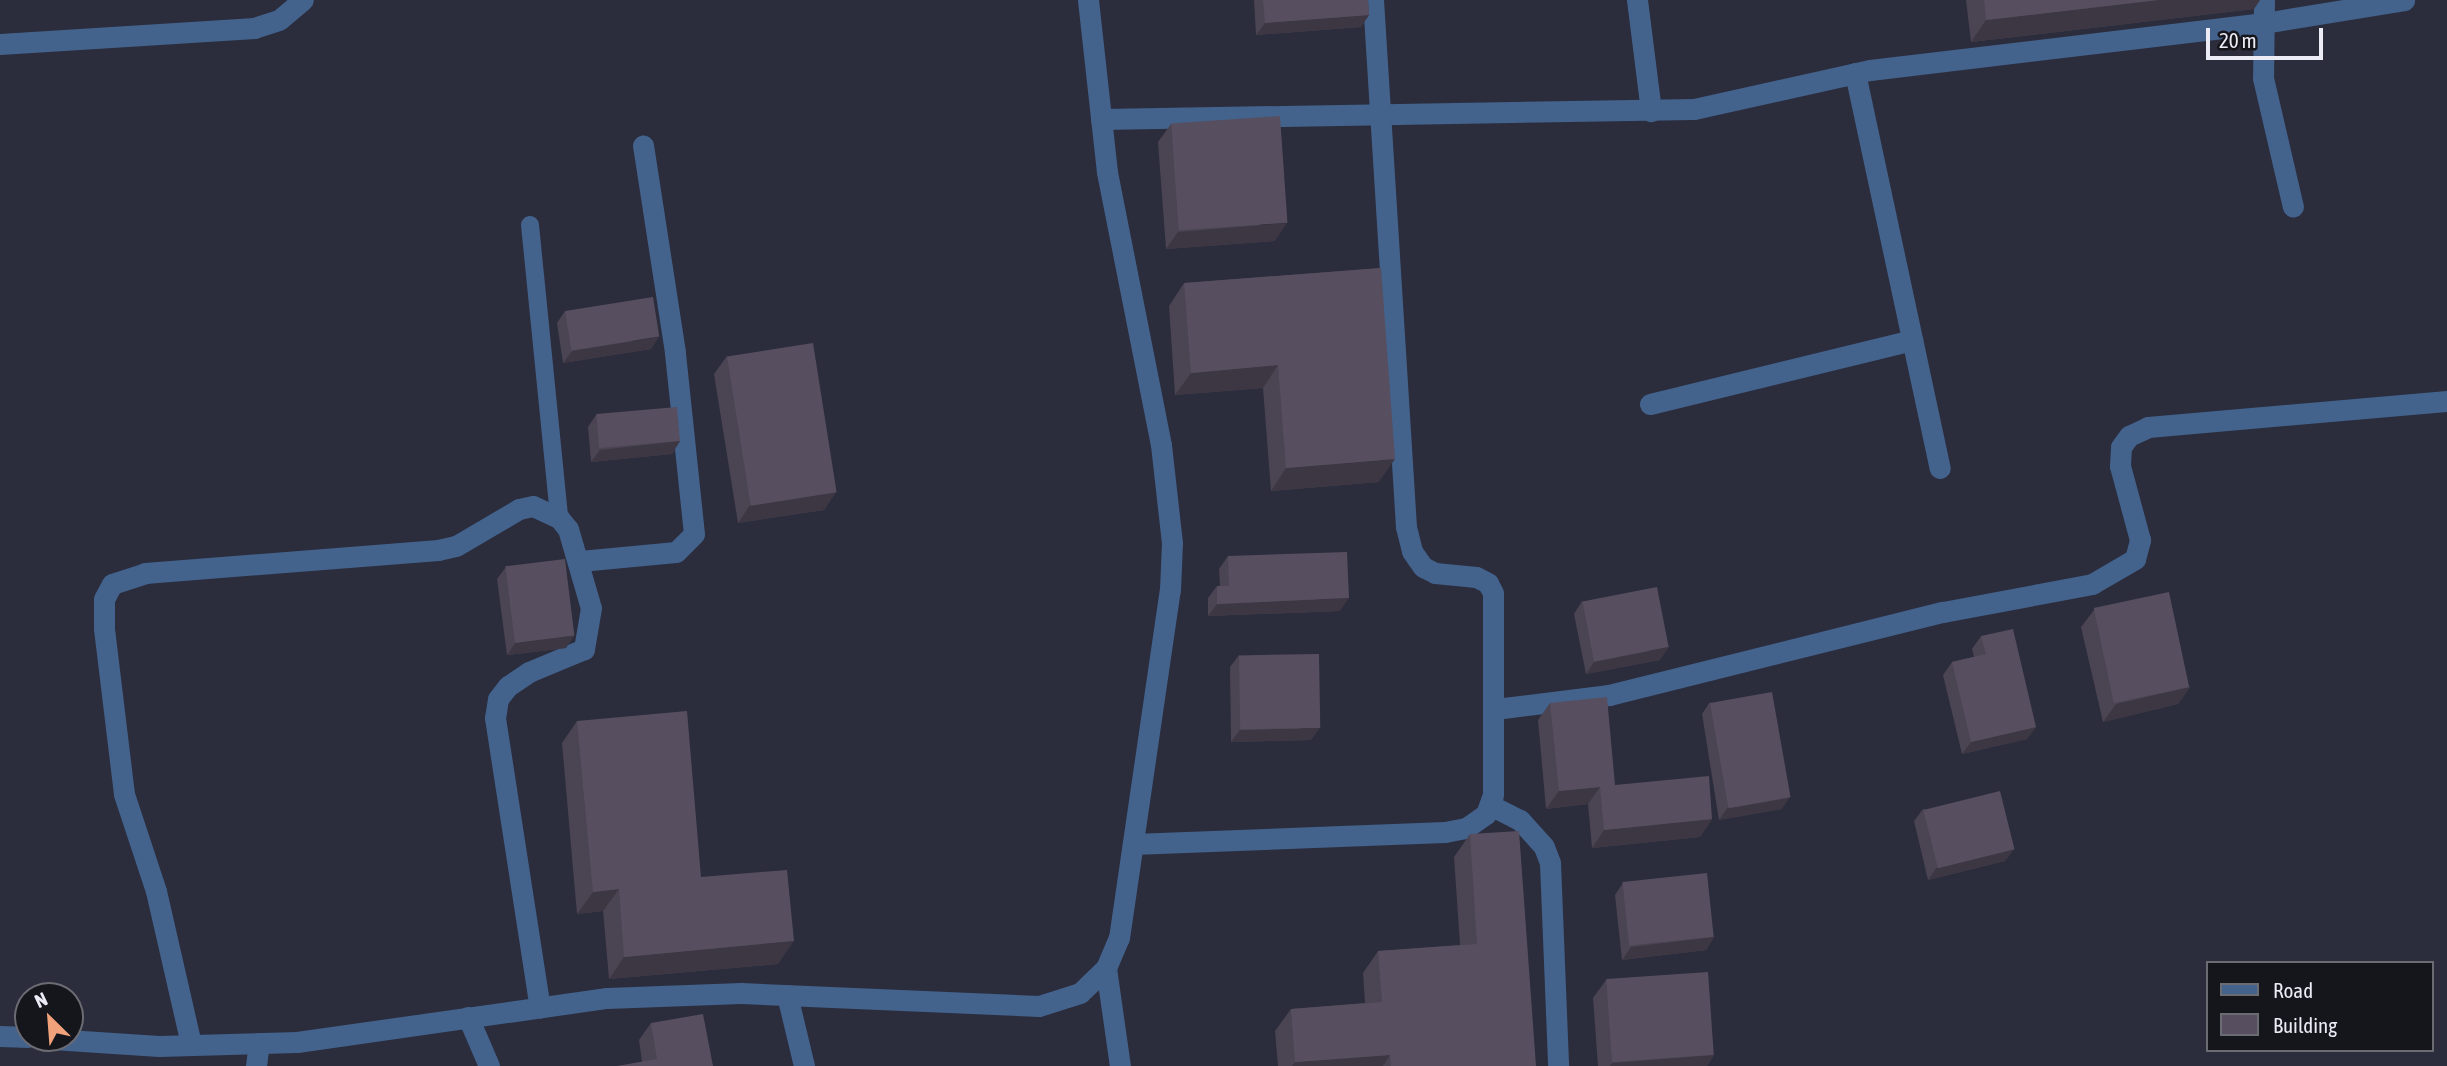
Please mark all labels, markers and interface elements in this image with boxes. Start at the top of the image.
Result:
scale bar [2209,14,2326,58]
text: 20 m [2219,28,2257,52]
legend [2206,961,2433,1052]
text: Road [2273,978,2313,1002]
north arrow [14,982,84,1052]
text: N [31,987,51,1012]
text: Building [2273,1013,2337,1037]

